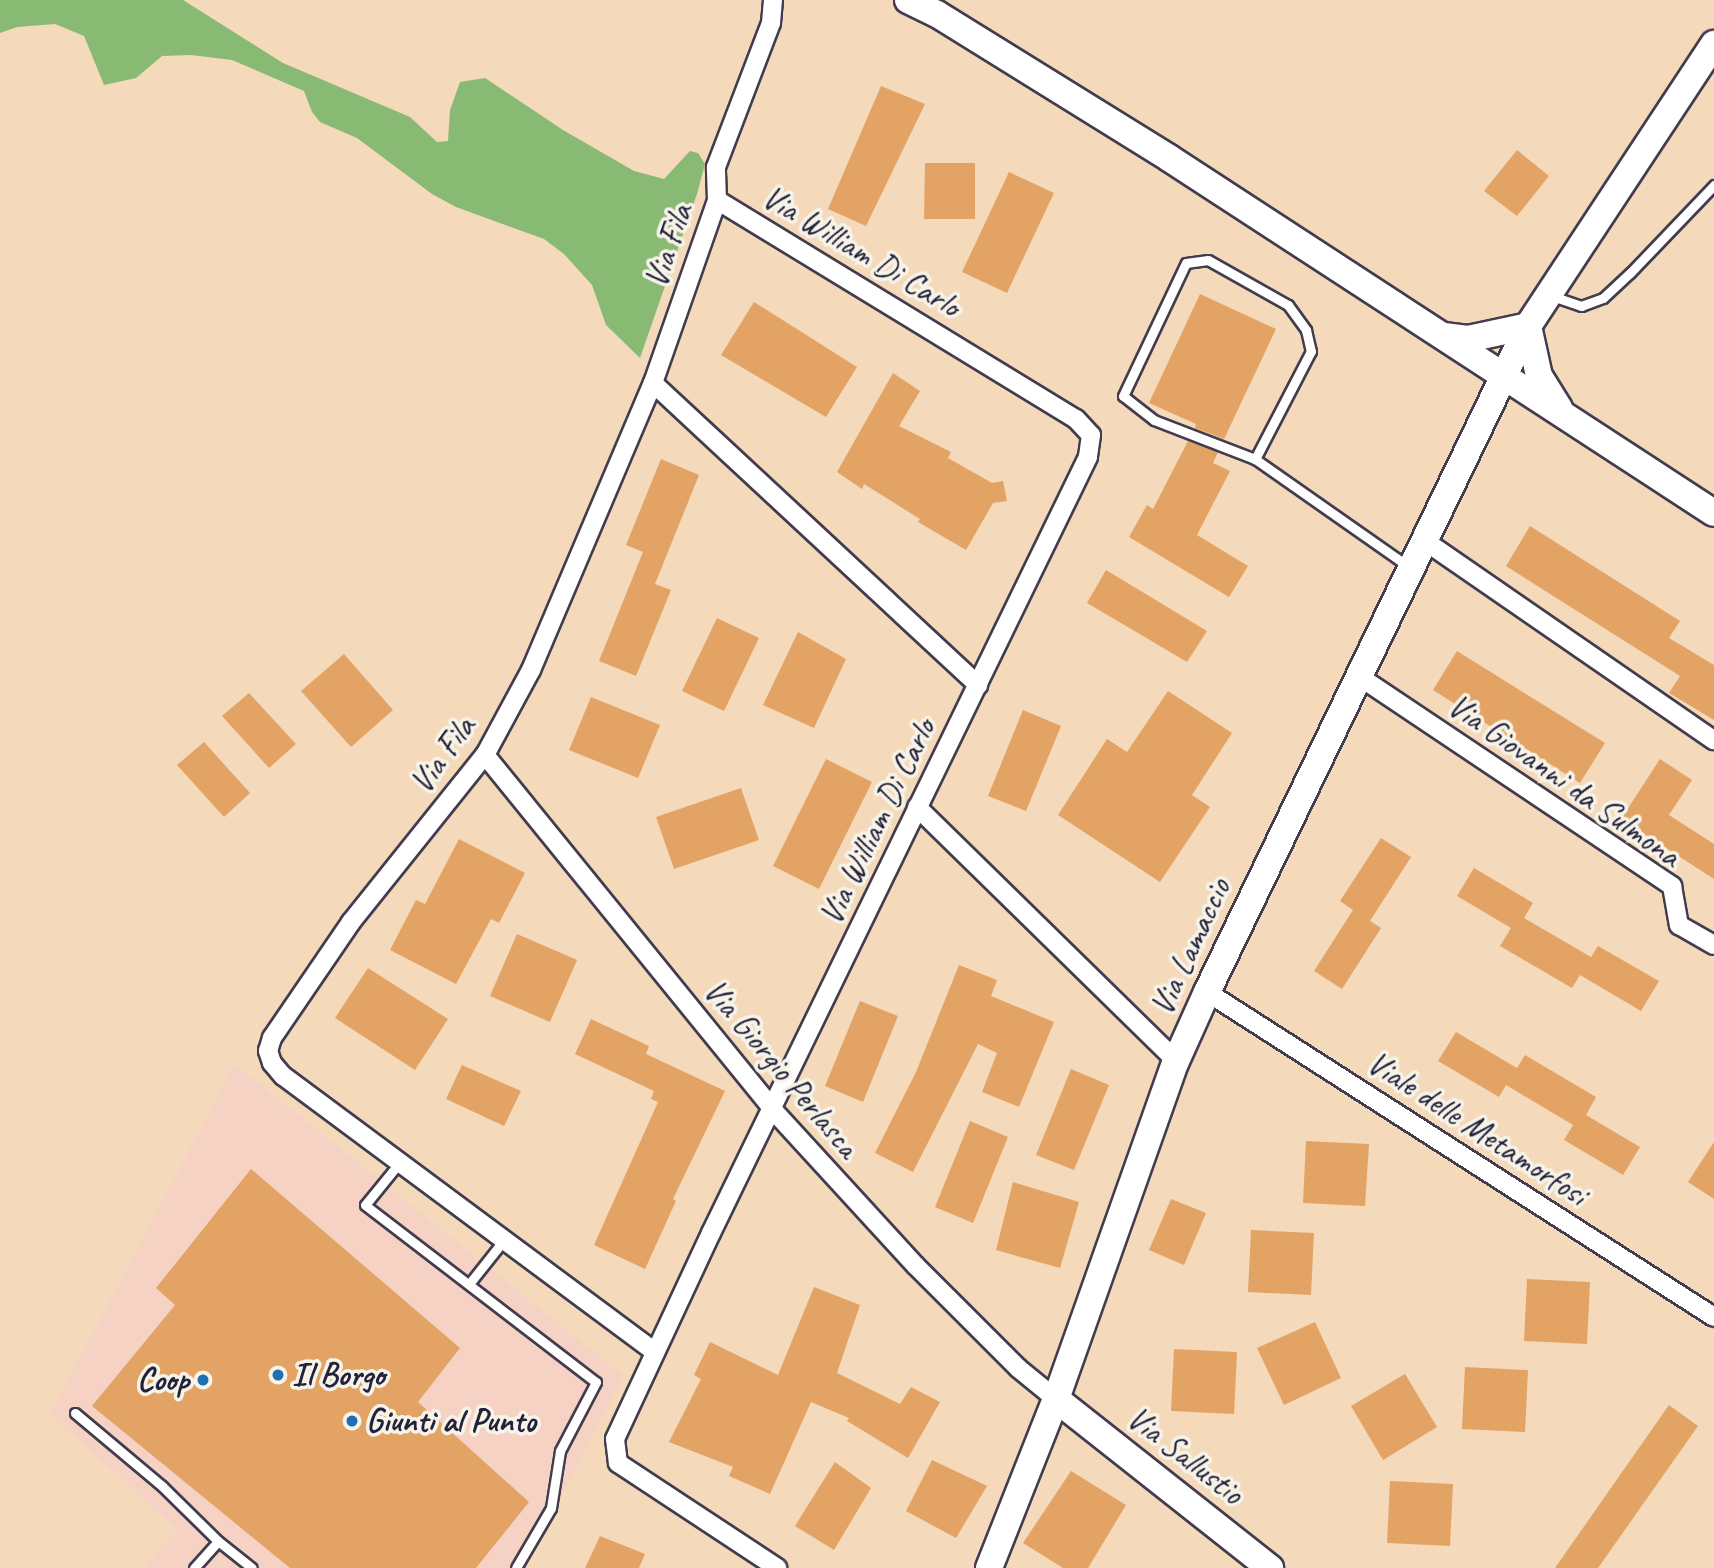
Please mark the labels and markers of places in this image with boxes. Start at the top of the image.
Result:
place label: Il Borgo [292,1355,385,1395]
place label: Coop [137,1360,189,1400]
marker: Il Borgo [270,1367,286,1383]
marker: Coop [195,1372,211,1388]
place label: Giunti al Punto [366,1401,535,1441]
marker: Giunti al Punto [344,1413,360,1429]

